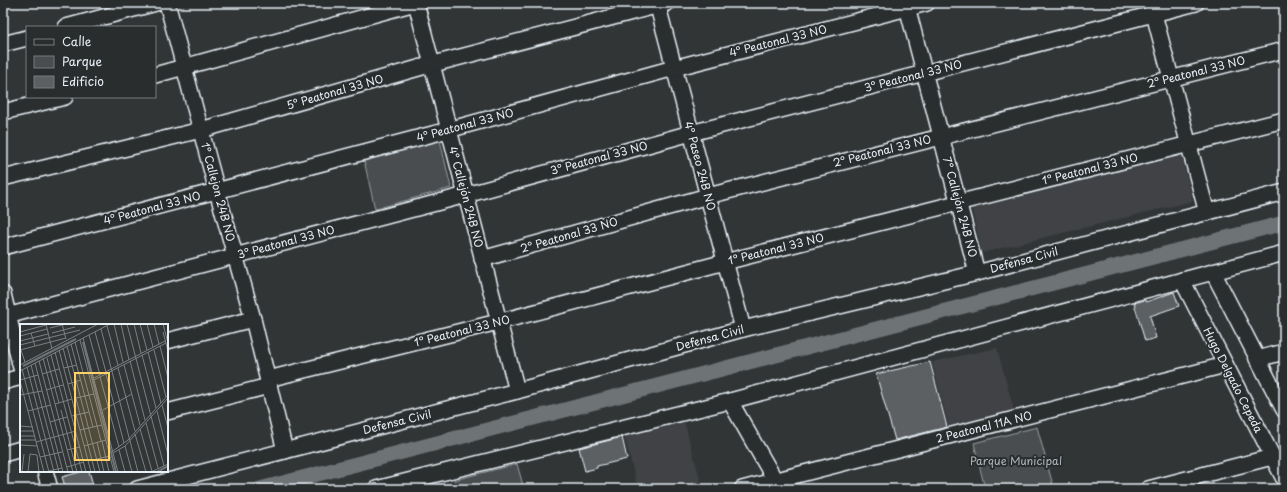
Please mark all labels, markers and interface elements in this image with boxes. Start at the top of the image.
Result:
street label: 4° Peatonal 33 NO [727,20,829,61]
legend [26,26,156,98]
text: Calle [62,32,92,50]
street label: 2° Peatonal 33 NO [1145,51,1247,92]
text: Parque [62,52,102,70]
street label: 3° Peatonal 33 NO [862,55,964,96]
street label: 5° Peatonal 33 NO [284,70,385,113]
text: Edificio [62,72,104,90]
street label: 4° Peatonal 33 NO [414,103,515,146]
street label: 4° Paseo 24B NO [680,119,721,212]
street label: 2° Peatonal 33 NO [831,130,933,171]
street label: 3° Peatonal 33 NO [548,136,649,179]
street label: 1° Callejon 24B NO [197,140,240,243]
street label: 4° Callejón 24B NO [445,144,488,249]
street label: 1° Peatonal 33 NO [1040,148,1140,189]
street label: 7° Callejón 24B NO [939,155,982,259]
street label: 4° Peatonal 33 NO [101,186,202,229]
street label: 2° Peatonal 33 NO [518,212,620,257]
street label: 3° Peatonal 33 NO [235,220,336,263]
street label: 1° Peatonal 33 NO [726,228,826,269]
street label: Defensa Civil [988,242,1060,277]
street label: 1° Peatonal 33 NO [412,310,512,351]
street label: Defensa Civil [674,320,746,355]
inset map [20,324,168,472]
street label: Hugo Delgado Cepeda [1199,324,1268,436]
street label: Defensa Civil [361,405,433,438]
street label: 2 Peatonal 11A NO [934,406,1034,447]
park label: Parque Municipal [970,452,1062,469]

